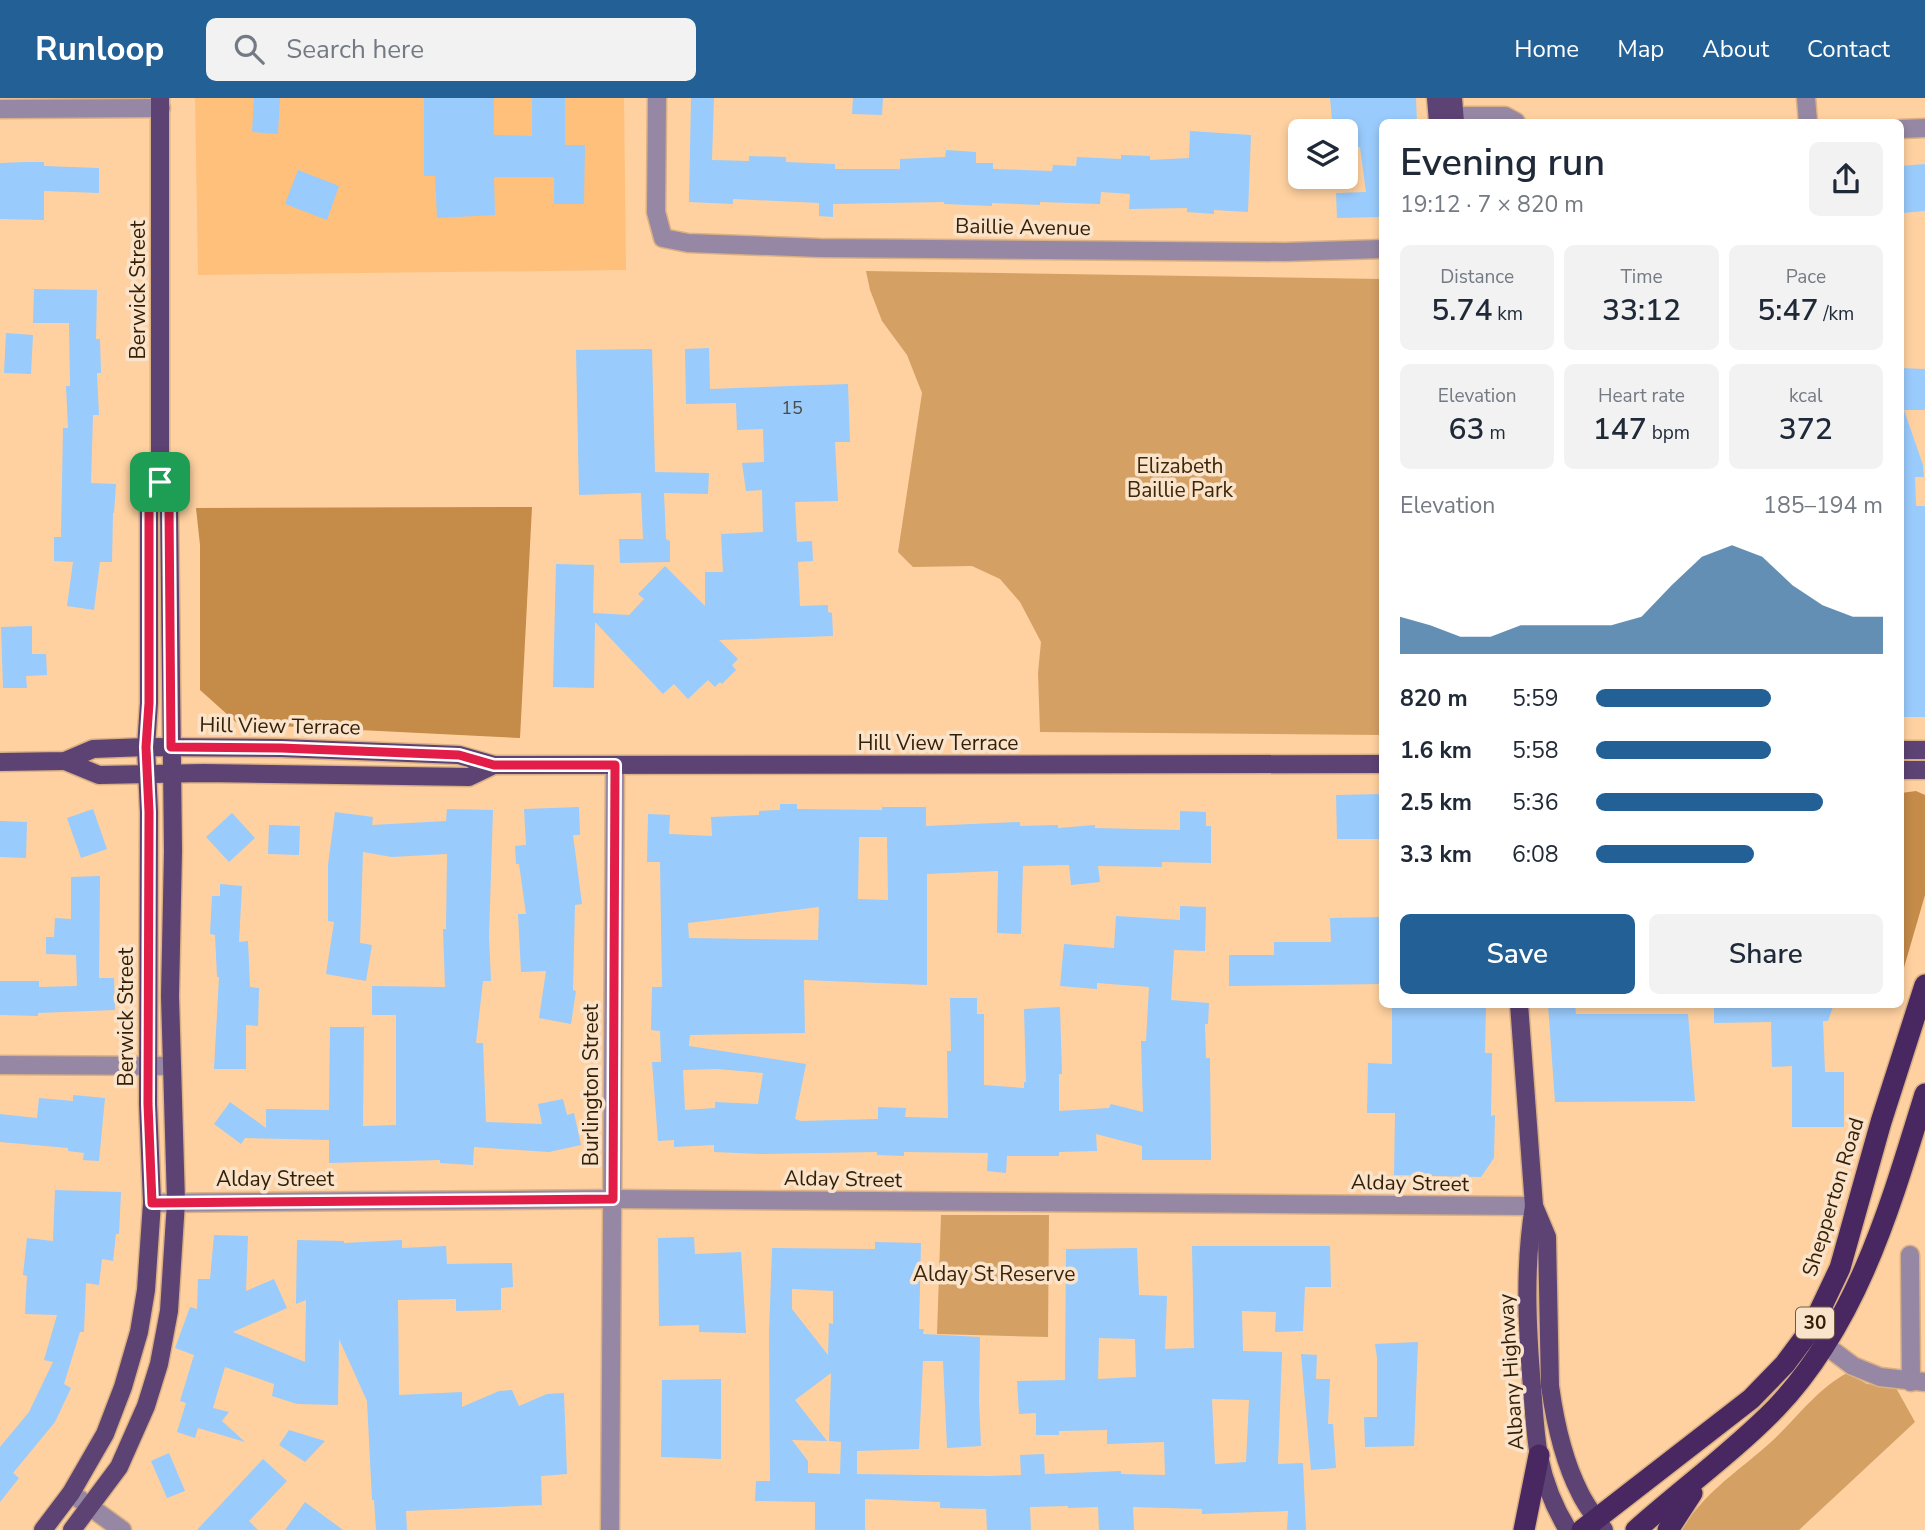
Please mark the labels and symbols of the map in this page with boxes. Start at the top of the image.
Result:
street label: Baillie Avenue [955,212,1091,242]
street label: Berwick Street [124,220,152,359]
house number: 15 [781,396,803,420]
pin [130,452,190,512]
park label: Elizabeth Baillie Park [1127,452,1233,504]
street label: Hill View Terrace [199,711,361,741]
street label: Hill View Terrace [857,729,1019,757]
street label: Berwick Street [112,947,140,1086]
street label: Burlington Street [577,1003,605,1166]
street label: Shepperton Road [1796,1114,1870,1280]
street label: Alday Street [784,1164,903,1194]
street label: Alday Street [216,1165,335,1193]
street label: Alday Street [1351,1168,1470,1198]
park label: Alday St Reserve [913,1260,1075,1288]
street label: Albany Highway [1492,1292,1530,1451]
road number: 30 [1796,1308,1834,1338]

